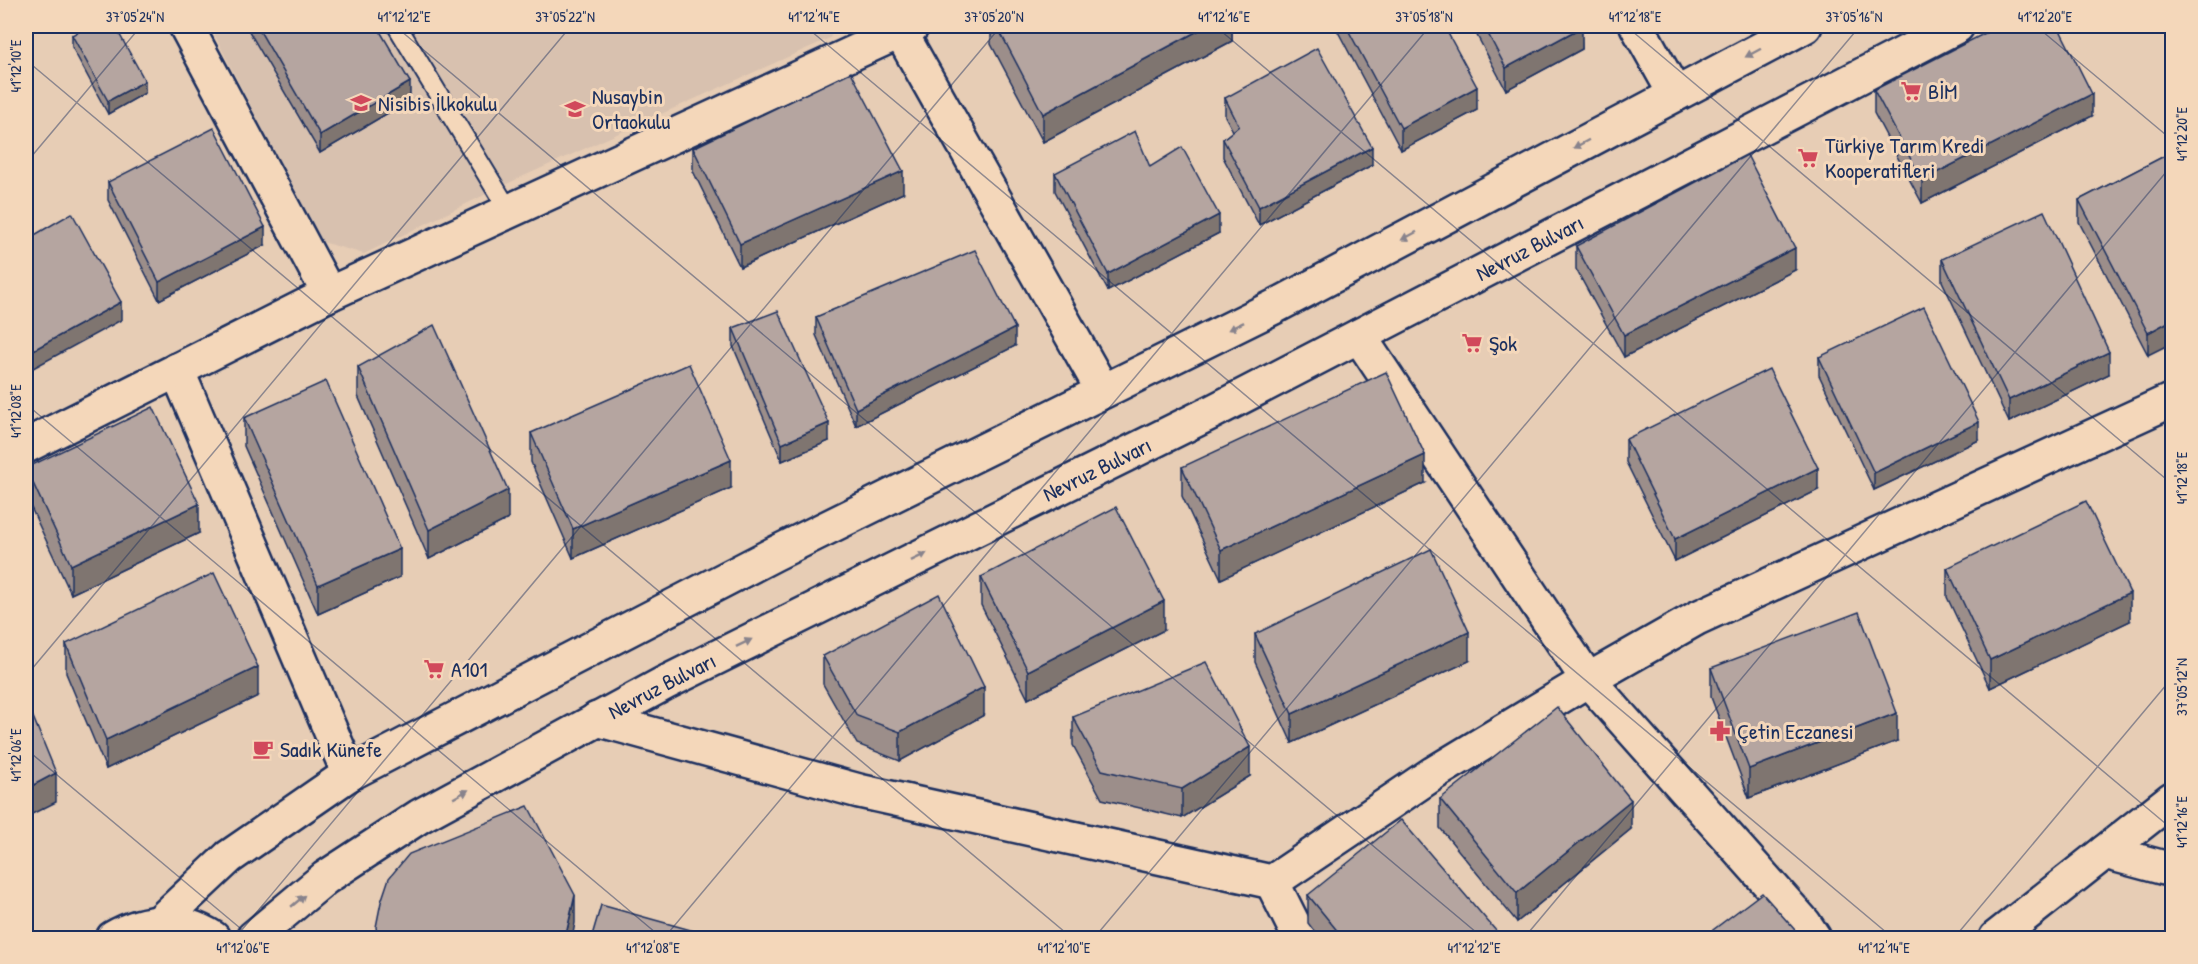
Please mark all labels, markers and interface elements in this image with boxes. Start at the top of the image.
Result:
text: 37°05'24"N [106,6,164,27]
text: 41°12'12"E [377,6,431,27]
text: 37°05'22"N [535,6,595,27]
text: 41°12'14"E [788,6,840,27]
text: 37°05'20"N [964,6,1024,27]
text: 41°12'16"E [1198,6,1250,27]
text: 37°05'18"N [1395,6,1453,27]
text: 41°12'18"E [1609,6,1662,27]
text: 37°05'16"N [1825,6,1883,27]
text: 41°12'20"E [2018,6,2073,27]
text: 41°12'10"E [5,39,26,92]
one-way arrow [1744,48,1761,58]
place label: BİM [1928,76,1957,106]
supermarket icon: BİM [1899,79,1923,103]
place label: Nusaybin Ortaokulu [592,81,671,136]
place label: Nisibis İlkokulu [378,88,497,118]
school or university icon: Nisibis İlkokulu [349,91,373,115]
school or university icon: Nusaybin Ortaokulu [563,97,587,121]
text: 41°12'20"E [2171,106,2192,161]
place label: Türkiye Tarım Kredi Kooperatifleri [1825,130,1984,185]
one-way arrow [1572,139,1589,149]
supermarket icon: Türkiye Tarım Kredi Kooperatifleri [1796,146,1820,170]
street label: Nevruz Bulvarı [1470,207,1589,288]
one-way arrow [1400,231,1417,241]
one-way arrow [1227,321,1244,331]
place label: Şok [1489,328,1517,358]
supermarket icon: Şok [1460,331,1484,355]
text: 41°12'08"E [5,384,26,438]
street label: Nevruz Bulvarı [1038,429,1156,509]
text: 41°12'18"E [2171,451,2192,504]
one-way arrow [911,552,928,562]
one-way arrow [736,639,753,648]
street label: Nevruz Bulvarı [603,645,721,726]
place label: A101 [451,654,488,684]
supermarket icon: A101 [422,657,446,681]
text: 37°05'12"N [2171,658,2192,716]
place label: Çetin Eczanesi [1737,716,1854,746]
pharmacy icon: Çetin Eczanesi [1708,719,1732,743]
text: 41°12'06"E [5,728,26,782]
place label: Sadık Künefe [280,734,382,764]
cafe icon: Sadık Künefe [251,737,275,761]
one-way arrow [452,789,469,799]
text: 41°12'16"E [2171,796,2192,848]
one-way arrow [290,895,305,908]
text: 41°12'06"E [216,937,270,958]
text: 41°12'08"E [626,937,680,958]
text: 41°12'10"E [1038,937,1091,958]
text: 41°12'12"E [1447,937,1501,958]
text: 41°12'14"E [1858,937,1910,958]

